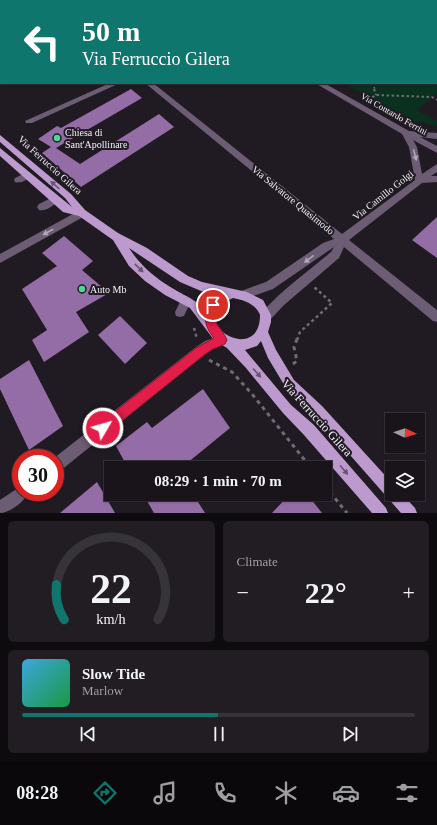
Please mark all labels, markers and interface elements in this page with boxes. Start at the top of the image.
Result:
icon: left [16,16,68,68]
text: 50 m [82,16,140,47]
text: Via Ferruccio Gilera [82,49,230,69]
street label: Via Contardo Ferrini [359,91,429,137]
place label: Chiesa di Sant'Apollinare [65,127,128,150]
street label: Via Ferruccio Gilera [16,133,85,197]
marker: Chiesa di Sant'Apollinare [52,133,62,143]
one-way arrow [413,149,419,161]
street label: Via Salvatore Quasimodo [250,163,336,237]
street label: Via Camillo Golgi [351,168,416,222]
one-way arrow [50,180,60,190]
one-way arrow [42,229,53,236]
one-way arrow [303,255,314,263]
one-way arrow [134,263,144,273]
marker: Auto Mb [77,284,87,294]
place label: Auto Mb [90,284,126,295]
pin [196,288,230,322]
icon: arrive [202,294,224,316]
one-way arrow [253,367,262,378]
street label: Via Ferruccio Gilera [279,377,356,460]
position arrow [82,407,124,449]
north arrow [385,413,425,453]
map controls [385,413,425,501]
speed limit sign: 30 [12,449,64,501]
button: layers [385,461,425,501]
one-way arrow [339,464,348,475]
text: 08:29 · 1 min · 70 m [154,473,282,489]
text: Climate [237,554,278,569]
text: 22 [90,565,132,611]
text: 22° [305,576,347,609]
text: − [237,580,249,605]
text: + [403,580,415,605]
text: km/h [97,610,126,626]
text: Slow Tide [82,666,145,682]
text: Marlow [82,683,123,698]
icon: previous [77,723,99,745]
icon: pause [208,723,230,745]
icon: next [339,723,361,745]
icon: directions [91,779,119,807]
icon: music [151,779,179,807]
icon: phone [211,779,239,807]
icon: climate [272,779,300,807]
icon: car [332,779,360,807]
icon: filters [393,779,421,807]
text: 08:28 [16,783,58,803]

